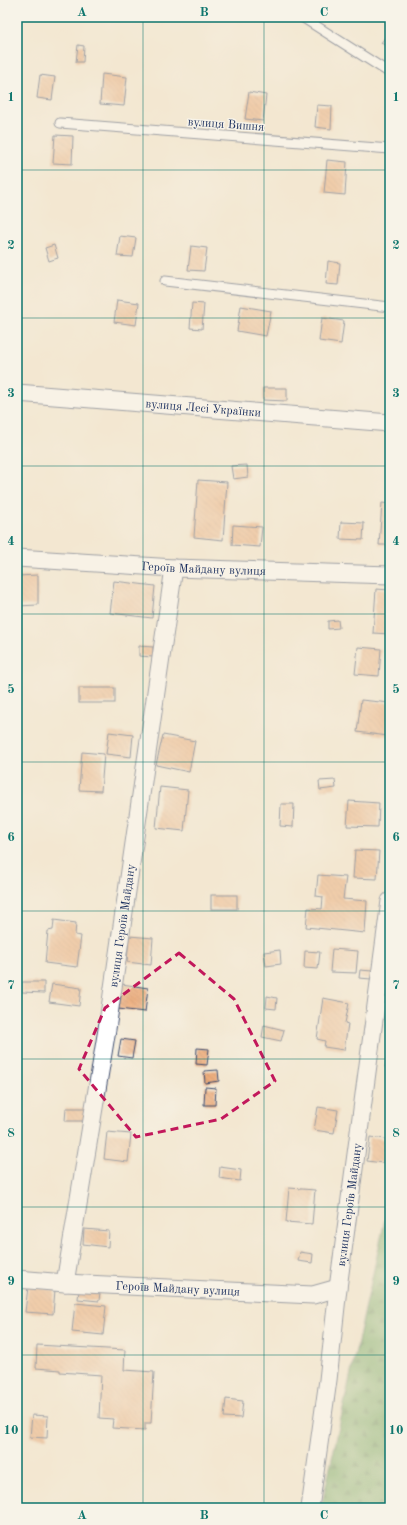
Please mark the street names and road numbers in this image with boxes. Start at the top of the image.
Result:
street label: вулиця Вишня [187,116,265,134]
street label: вулиця Лесі Українки [145,398,262,420]
street label: Героїв Майдану вулиця [141,561,266,578]
street label: вулиця Героїв Майдану [108,863,138,988]
street label: вулиця Героїв Майдану [336,1142,365,1267]
street label: Героїв Майдану вулиця [115,1280,240,1298]

